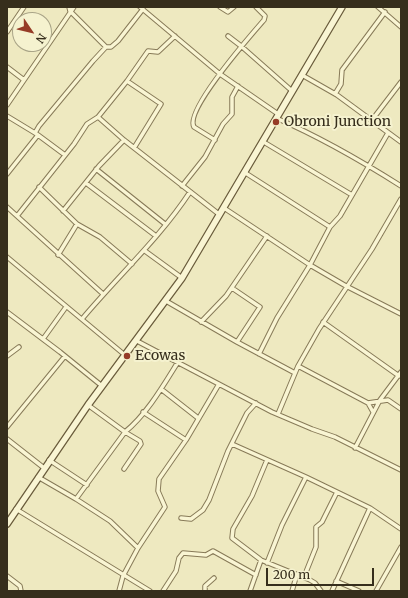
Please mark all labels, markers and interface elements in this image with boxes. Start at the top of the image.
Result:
north arrow [12,12,52,52]
text: N [33,31,49,46]
place label: Obroni Junction [284,114,391,130]
marker: Obroni Junction [271,117,281,127]
place label: Ecowas [135,348,185,364]
marker: Ecowas [122,351,132,361]
scale bar [268,560,376,586]
text: 200 m [273,567,310,582]

